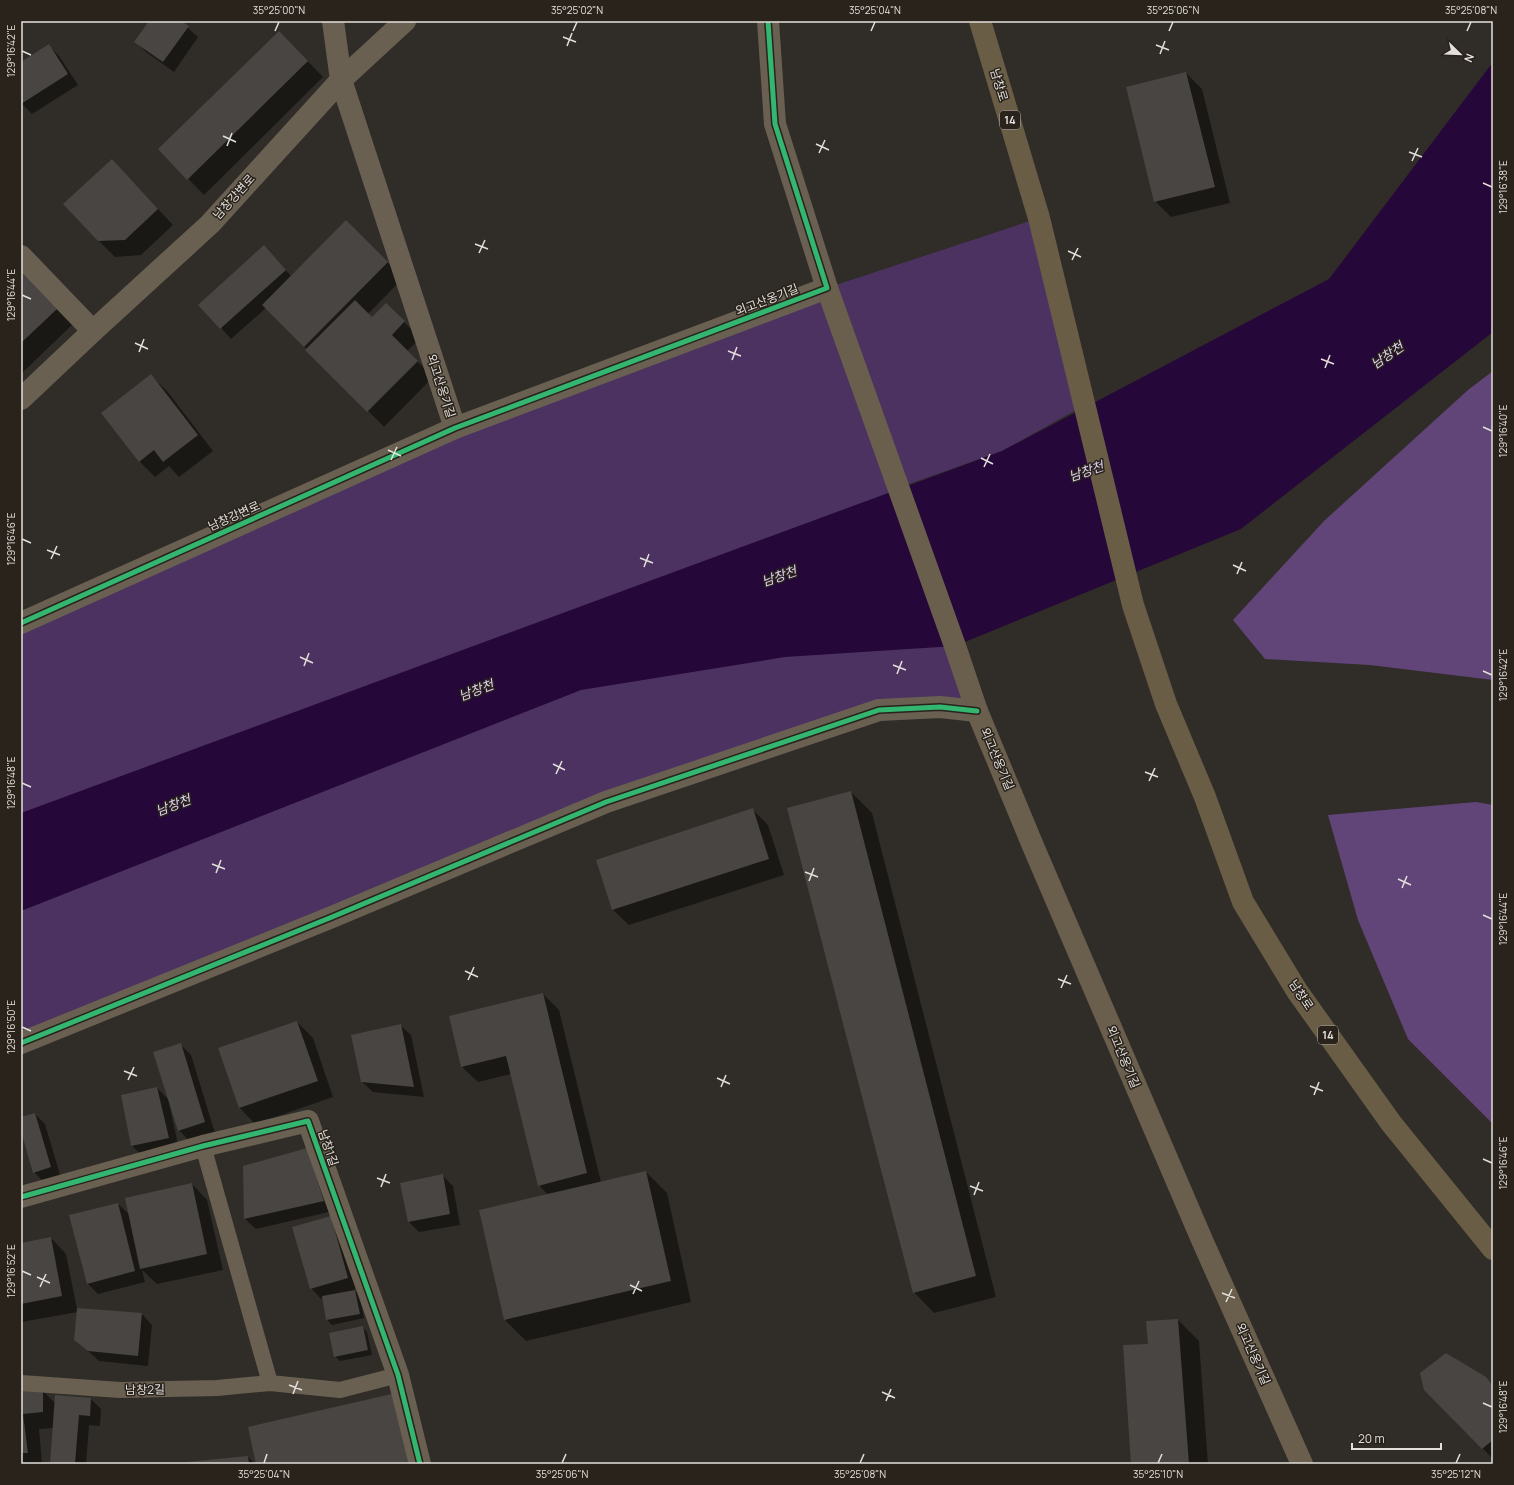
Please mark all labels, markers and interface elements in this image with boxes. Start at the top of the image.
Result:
text: 35°25'00"N [253,3,305,17]
text: 35°25'02"N [551,3,603,17]
text: 35°25'04"N [849,3,901,17]
text: 35°25'06"N [1147,3,1199,17]
text: 35°25'08"N [1445,3,1497,17]
text: 129°16'42"E [4,24,18,77]
north arrow [1440,34,1480,74]
text: N [1461,52,1478,65]
street label: 남창로 [987,67,1012,103]
road number: 14 [1000,111,1020,129]
text: 129°16'38"E [1496,160,1510,214]
street label: 남창강변로 [209,170,258,223]
text: 129°16'44"E [4,268,18,321]
street label: 외고산옹기길 [733,280,801,319]
water label: 남창천 [1367,337,1408,372]
street label: 외고산옹기길 [423,352,460,420]
text: 129°16'40"E [1496,404,1510,457]
water label: 남창천 [1066,456,1107,485]
street label: 남창강변로 [205,497,262,535]
text: 129°16'46"E [4,512,18,566]
water label: 남창천 [759,561,800,590]
text: 129°16'42"E [1496,648,1510,701]
water label: 남창천 [456,675,497,705]
street label: 외고산옹기길 [977,725,1018,793]
text: 129°16'48"E [4,756,18,809]
water label: 남창천 [153,790,194,820]
text: 129°16'44"E [1496,892,1510,945]
street label: 남창로 [1285,976,1318,1013]
text: 129°16'50"E [4,1000,18,1054]
street label: 외고산옹기길 [1103,1023,1144,1091]
road number: 14 [1318,1026,1338,1044]
street label: 남창1길 [314,1127,343,1168]
text: 129°16'46"E [1496,1136,1510,1190]
text: 129°16'52"E [4,1244,18,1298]
street label: 외고산옹기길 [1232,1320,1275,1388]
text: 129°16'48"E [1496,1380,1510,1433]
street label: 남창2길 [125,1381,165,1398]
scale bar [1352,1425,1441,1451]
text: 20 m [1358,1430,1385,1447]
text: 35°25'04"N [238,1467,290,1481]
text: 35°25'06"N [536,1467,588,1481]
text: 35°25'08"N [834,1467,886,1481]
text: 35°25'10"N [1133,1467,1183,1481]
text: 35°25'12"N [1431,1467,1481,1481]

